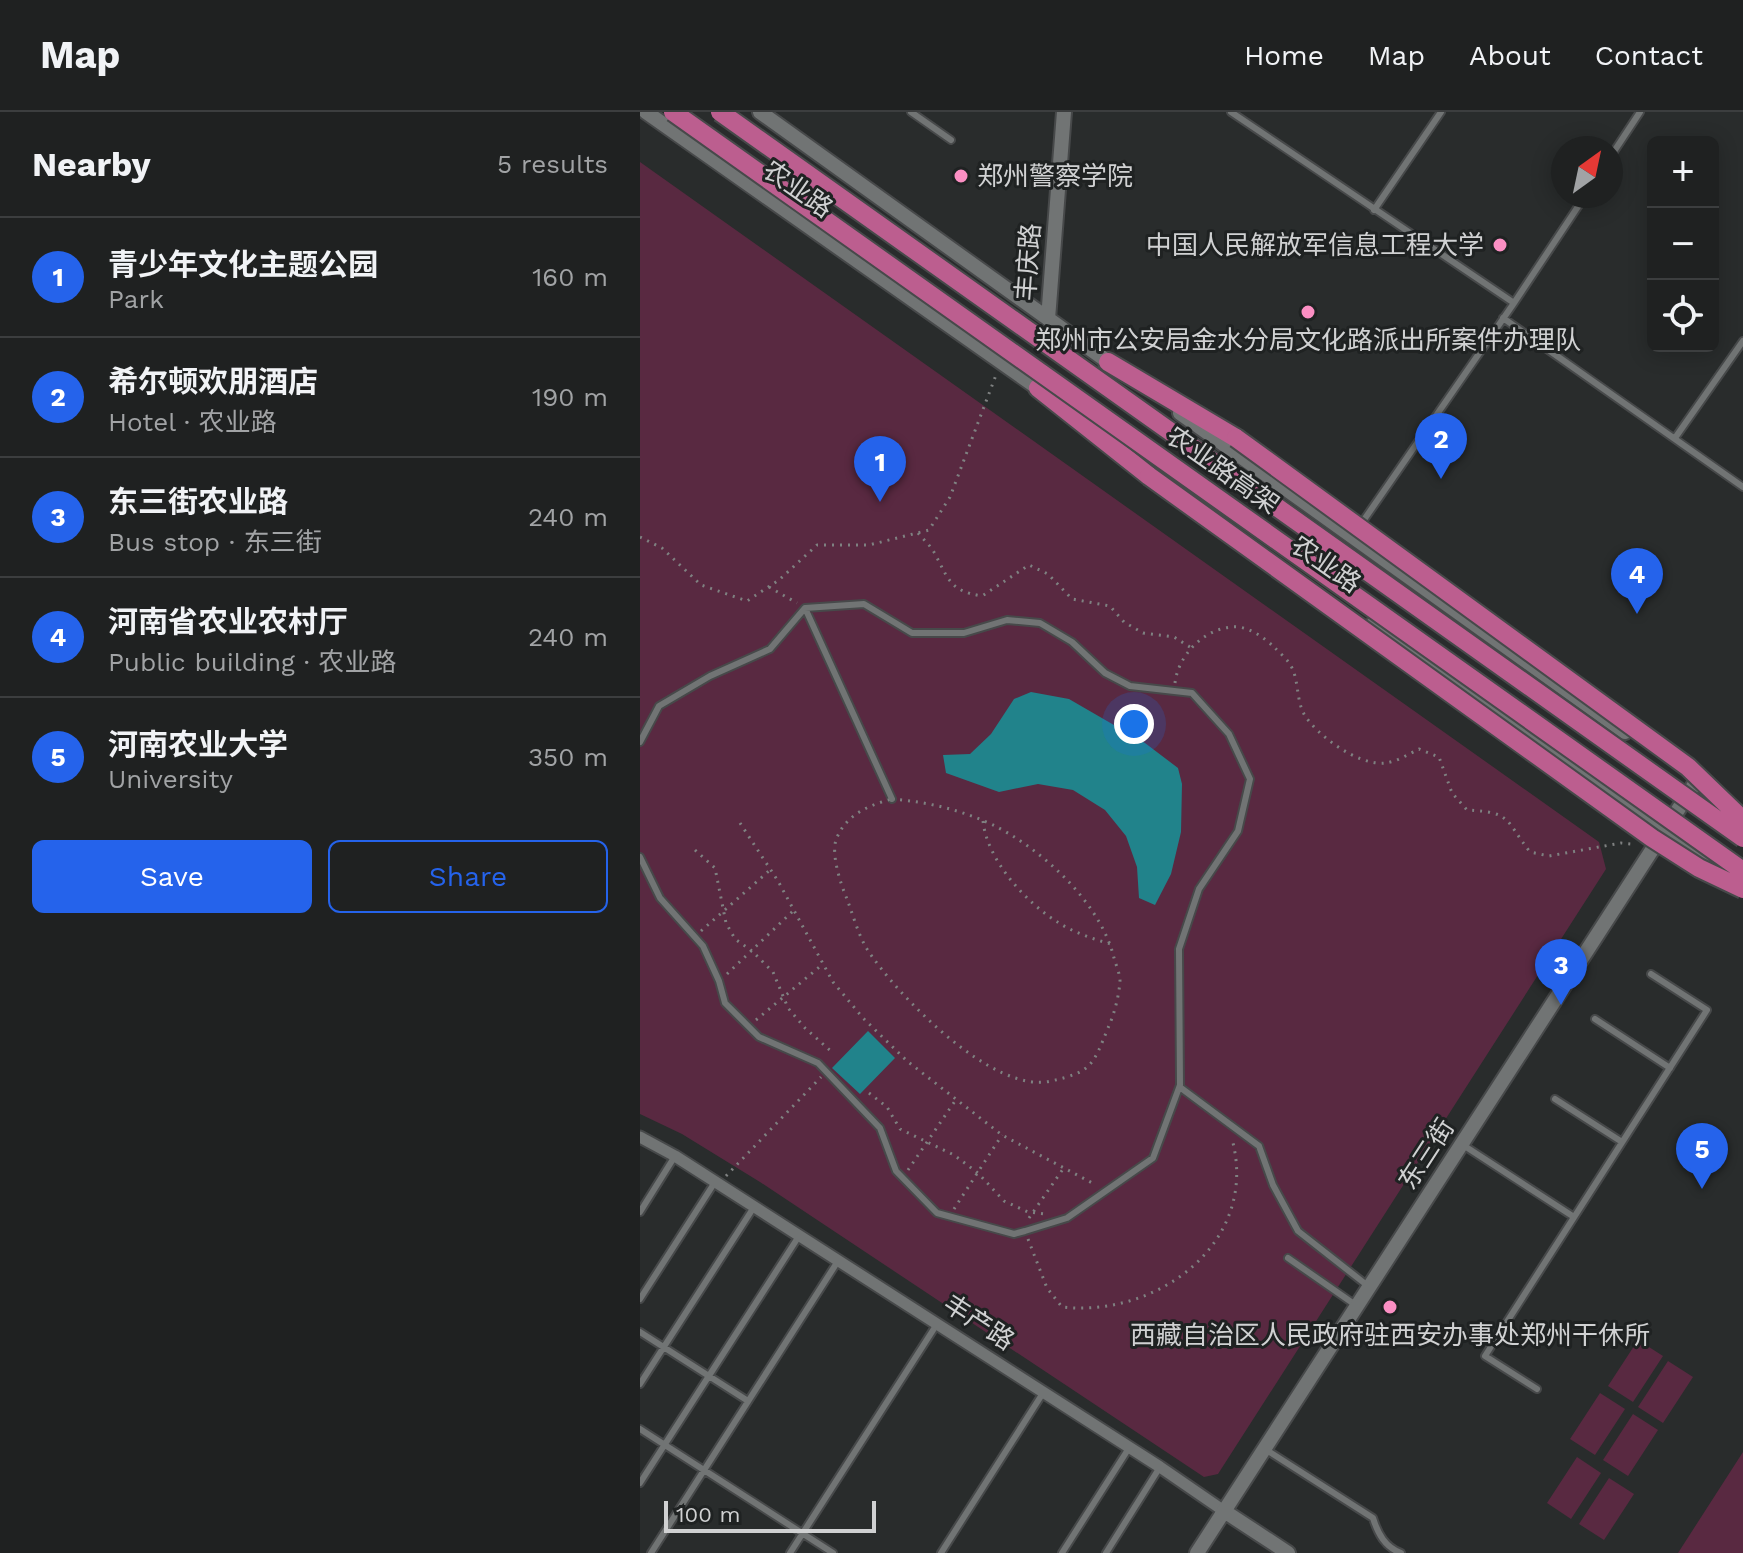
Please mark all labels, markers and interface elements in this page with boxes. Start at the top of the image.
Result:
text: Map [40,33,120,77]
text: Home [1244,39,1324,72]
text: Map [1368,39,1425,72]
text: About [1469,39,1551,72]
text: Contact [1595,39,1703,72]
north arrow [1551,136,1623,208]
map controls [1647,136,1719,352]
button: + [1647,136,1719,208]
text: Nearby [32,144,151,184]
text: 5 results [497,149,608,179]
street label: 农业路 [757,154,839,224]
place label: 郑州警察学院 [977,161,1133,191]
marker: 郑州警察学院 [952,167,970,185]
button: − [1647,208,1719,280]
street label: 丰庆路 [1010,222,1046,302]
place label: 中国人民解放军信息工程大学 [1146,230,1484,260]
marker: 中国人民解放军信息工程大学 [1491,236,1509,254]
text: 青少年文化主题公园 [108,247,378,282]
text: 1 [52,262,64,292]
text: 160 m [532,262,608,292]
button: locate [1647,280,1719,352]
text: Park [108,284,164,314]
marker: 郑州市公安局金水分局文化路派出所案件办理队 [1299,303,1317,321]
place label: 郑州市公安局金水分局文化路派出所案件办理队 [1035,325,1581,355]
text: 希尔顿欢朋酒店 [108,364,318,399]
text: 2 [50,382,66,412]
text: 190 m [532,382,608,412]
text: Hotel · 农业路 [108,407,277,437]
pin: 2 [1415,413,1467,479]
street label: 农业路高架 [1161,420,1285,520]
pin: 1 [854,436,906,502]
text: 东三街农业路 [108,484,288,519]
text: 3 [50,502,66,532]
text: 240 m [528,502,608,532]
text: Bus stop · 东三街 [108,527,322,557]
street label: 农业路 [1285,529,1367,599]
pin: 4 [1611,548,1663,614]
text: 河南省农业农村厅 [108,604,348,639]
text: 4 [50,622,66,652]
text: 240 m [528,622,608,652]
text: Public building · 农业路 [108,647,396,677]
your location [1114,704,1154,744]
text: 河南农业大学 [108,727,288,762]
text: 5 [50,742,66,772]
text: 350 m [528,742,608,772]
text: University [108,764,233,794]
button: Save [32,840,312,913]
button: Share [328,840,608,913]
pin: 3 [1535,939,1587,1005]
street label: 东三街 [1392,1113,1460,1195]
pin: 5 [1676,1123,1728,1189]
street label: 丰产路 [938,1288,1020,1356]
marker: 西藏自治区人民政府驻西安办事处郑州干休所 [1381,1298,1399,1316]
place label: 西藏自治区人民政府驻西安办事处郑州干休所 [1130,1320,1650,1350]
scale bar [664,1497,876,1533]
text: 100 m [676,1502,740,1527]

